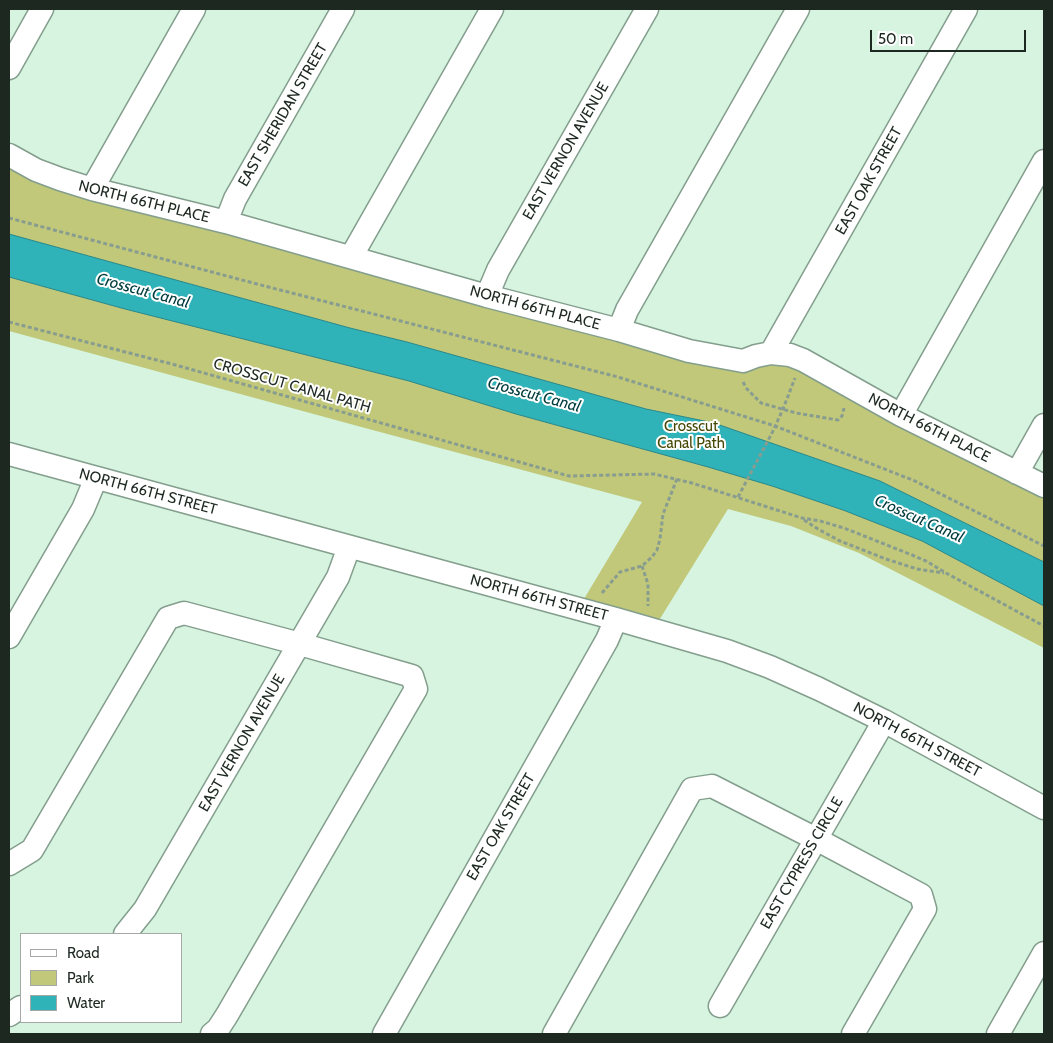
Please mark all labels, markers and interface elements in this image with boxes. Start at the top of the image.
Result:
scale bar [873,20,1029,52]
text: 50 m [878,30,913,48]
street label: EAST SHERIDAN STREET [235,40,331,190]
street label: EAST VERNON AVENUE [519,79,613,223]
street label: EAST OAK STREET [832,124,906,238]
street label: NORTH 66TH PLACE [77,177,211,227]
water label: Crosscut Canal [94,269,192,313]
street label: NORTH 66TH PLACE [468,282,602,334]
street label: CROSSCUT CANAL PATH [211,355,373,417]
water label: Crosscut Canal [485,373,583,417]
street label: NORTH 66TH PLACE [865,390,993,466]
park label: Crosscut Canal Path [657,418,725,453]
street label: NORTH 66TH STREET [77,465,219,519]
water label: Crosscut Canal [872,491,966,547]
street label: NORTH 66TH STREET [468,571,610,625]
street label: EAST VERNON AVENUE [195,671,289,815]
street label: NORTH 66TH STREET [850,699,984,781]
street label: EAST OAK STREET [463,770,539,884]
street label: EAST CYPRESS CIRCLE [757,794,847,932]
legend [20,933,182,1023]
text: Road [67,944,100,962]
text: Park [67,969,94,987]
text: Water [67,994,105,1012]

